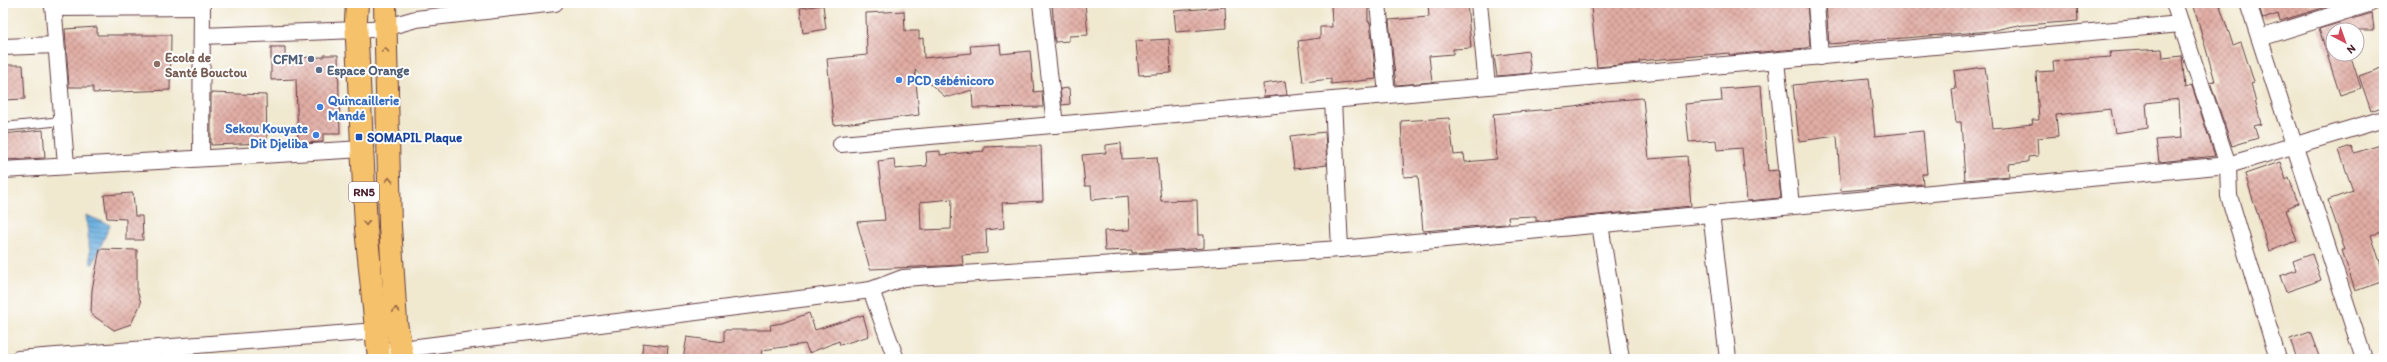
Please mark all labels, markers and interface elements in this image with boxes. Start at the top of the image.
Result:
north arrow [2325,22,2365,62]
text: N [2344,42,2358,57]
one-way arrow [380,47,389,53]
place label: Ecole de Santé Bouctou [165,50,248,80]
place label: CFMI [273,52,303,67]
marker: CFMI [306,54,316,64]
marker: Ecole de Santé Bouctou [152,59,162,69]
place label: Espace Orange [327,63,409,79]
marker: Espace Orange [314,65,324,75]
place label: PCD sébénicoro [907,73,995,88]
marker: PCD sébénicoro [894,75,904,85]
place label: Quincaillerie Mandé [328,93,399,123]
marker: Quincaillerie Mandé [315,102,325,112]
place label: Sekou Kouyate Dit Djeliba [225,121,308,152]
marker: Sekou Kouyate Dit Djeliba [311,130,321,140]
place label: SOMAPIL Plaque [367,130,462,146]
marker: SOMAPIL Plaque [354,132,364,142]
one-way arrow [384,177,393,183]
road number: RN5 [349,182,379,202]
one-way arrow [361,220,370,226]
one-way arrow [391,307,400,313]

